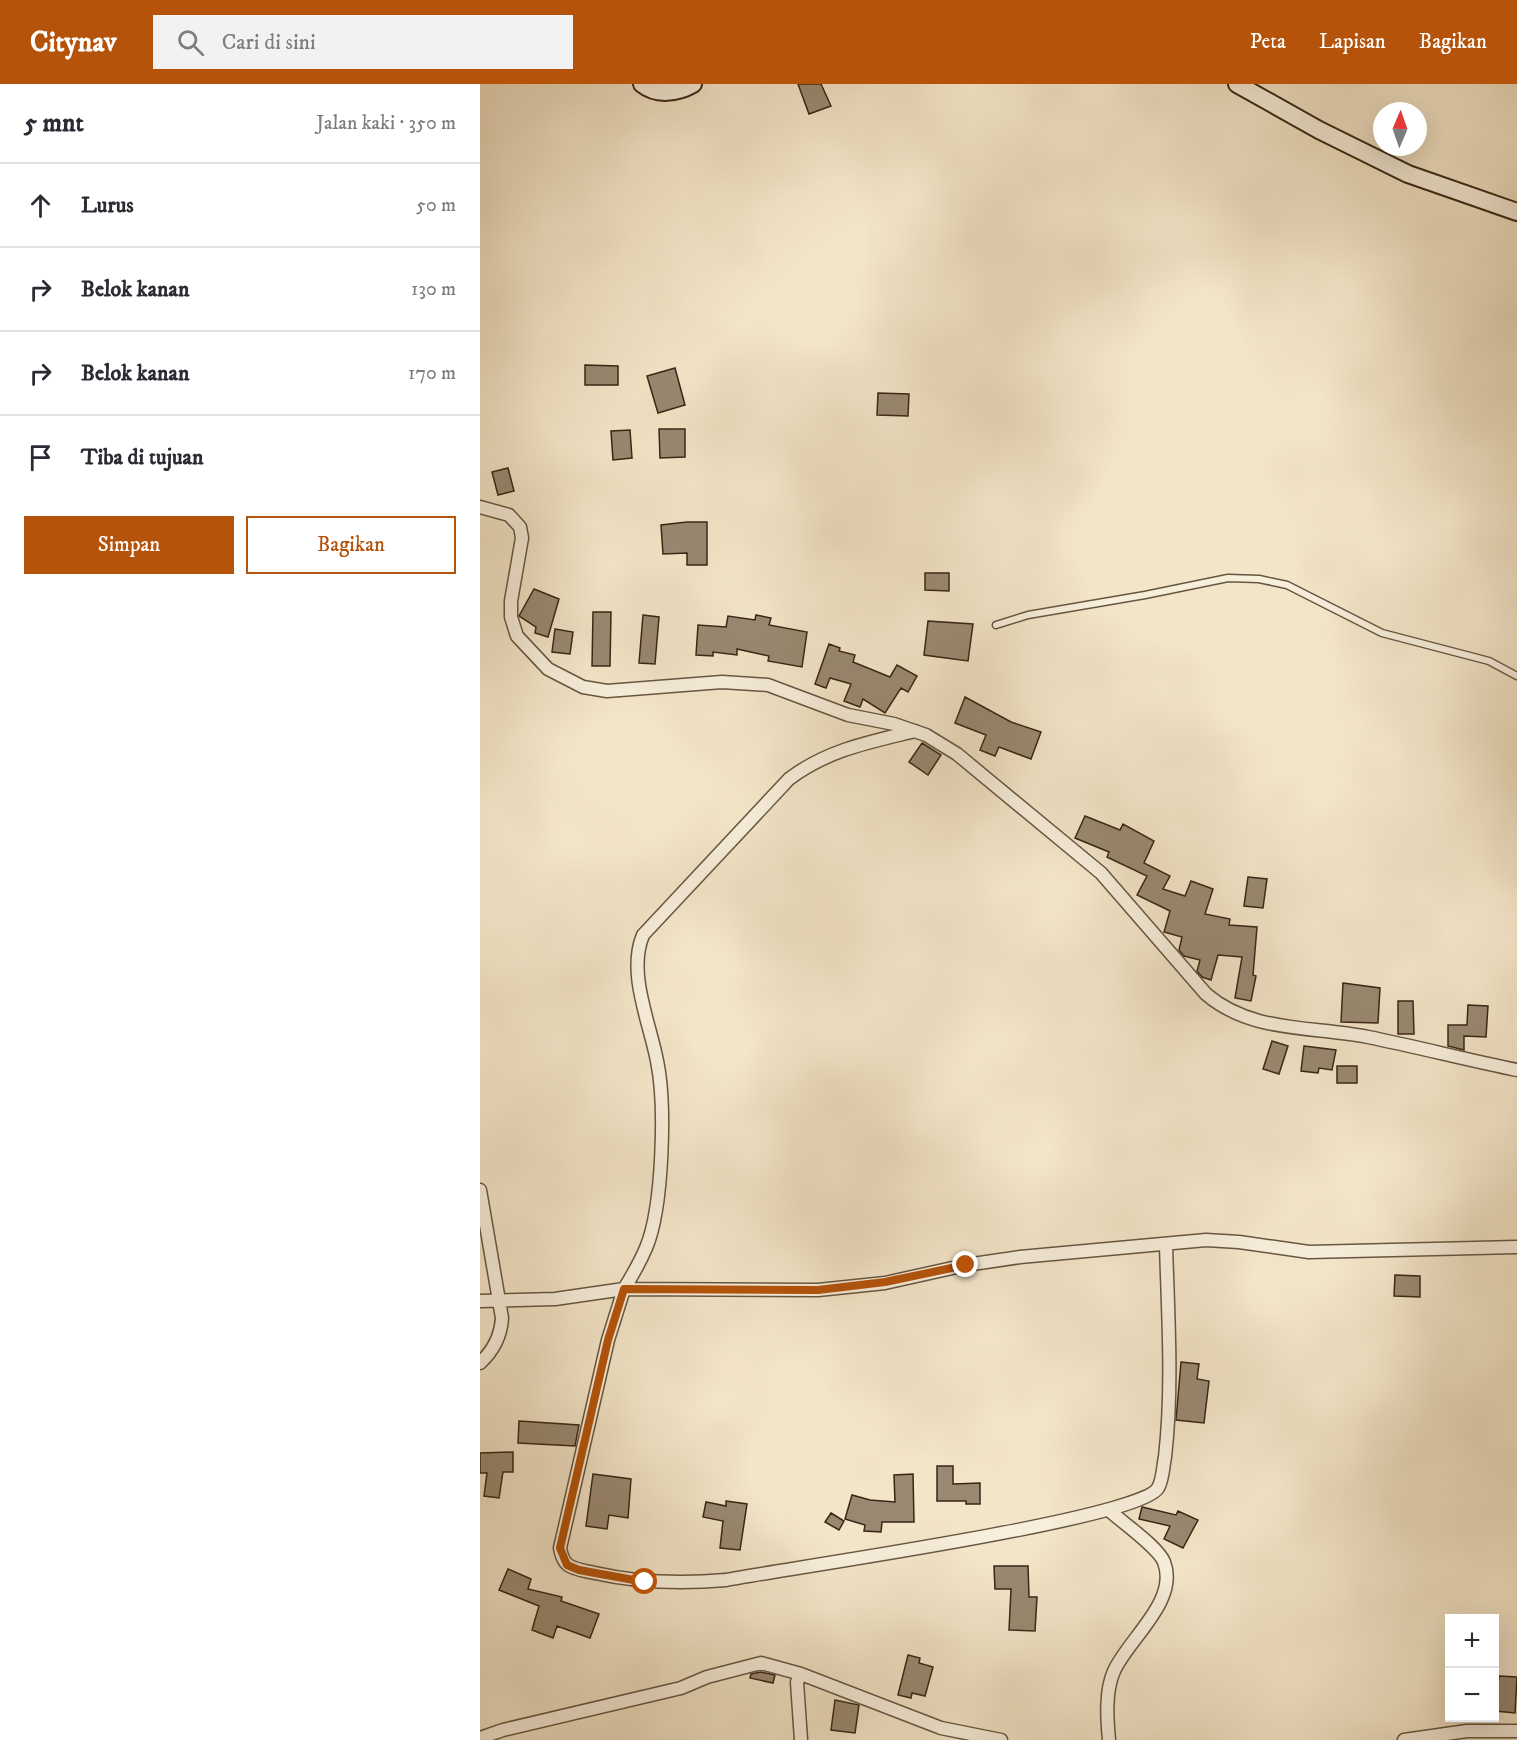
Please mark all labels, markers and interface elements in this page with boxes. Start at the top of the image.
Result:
search box [153,15,573,69]
text: Citynav [30,25,117,60]
icon: search [174,26,207,59]
text: Cari di sini [222,29,316,56]
text: Peta [1250,29,1286,55]
text: Lapisan [1319,29,1386,55]
text: Bagikan [1419,29,1487,55]
north arrow [1373,102,1427,156]
text: 5 mnt [24,107,84,140]
text: Jalan kaki · 350 m [316,111,456,136]
icon: ahead [24,189,57,222]
text: Lurus [81,192,134,219]
text: 50 m [416,193,456,218]
icon: right [24,273,57,306]
text: Belok kanan [81,276,189,303]
text: 130 m [411,277,456,302]
icon: right [24,357,57,390]
text: Belok kanan [81,360,189,387]
text: 170 m [408,361,456,386]
icon: arrive [24,441,57,474]
text: Tiba di tujuan [81,444,203,471]
button: Simpan [24,516,234,574]
button: Bagikan [246,516,456,574]
route end [952,1251,978,1277]
route start [631,1568,657,1594]
map controls [1445,1614,1499,1722]
button: + [1445,1614,1499,1668]
button: − [1445,1668,1499,1722]

